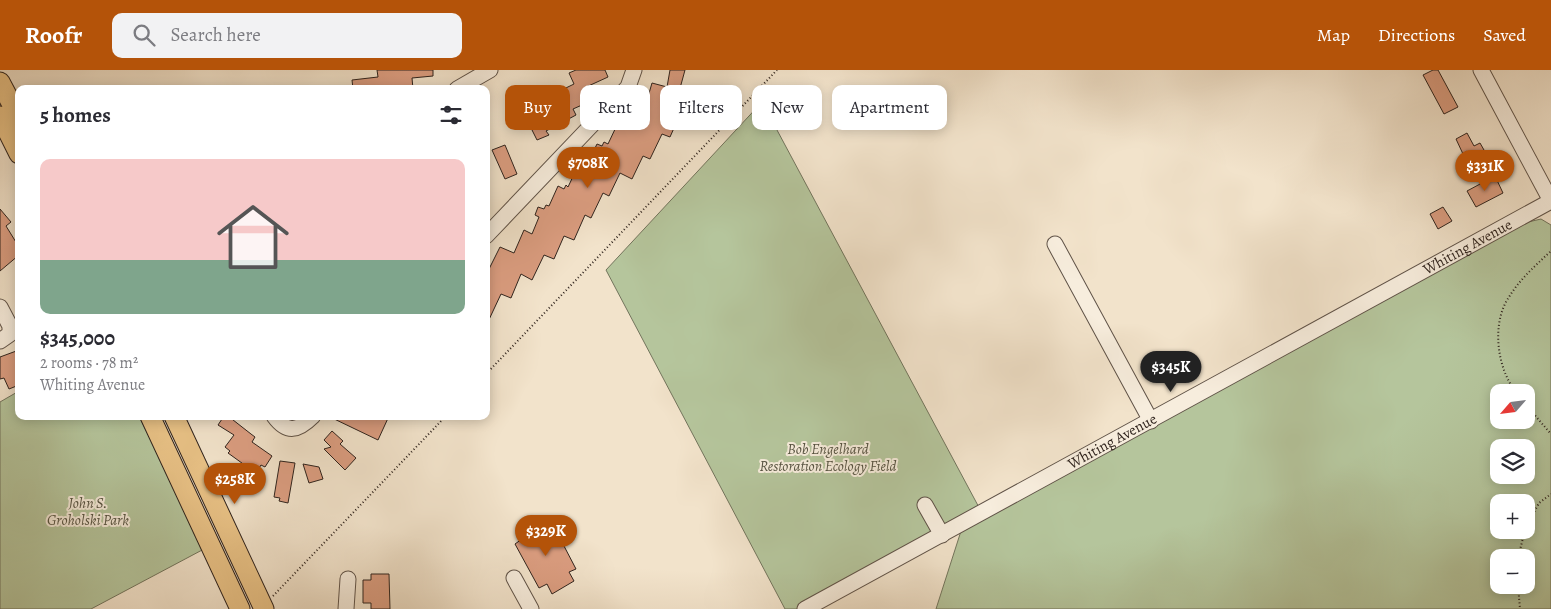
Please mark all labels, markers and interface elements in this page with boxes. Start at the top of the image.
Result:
search box [112,13,462,58]
text: Roofr [25,19,82,51]
icon: search [130,21,158,49]
text: Search here [170,22,261,48]
text: Map [1317,23,1350,47]
text: Directions [1378,23,1455,47]
text: Saved [1483,23,1526,47]
chip: Buy [505,85,570,130]
chip: Rent [580,85,650,130]
chip: Filters [660,85,742,130]
chip: New [752,85,822,130]
chip: Apartment [832,85,947,130]
text: 5 homes [40,101,111,129]
icon: filters [437,101,465,129]
pin: $708K [553,146,623,189]
pin: $331K [1450,150,1520,192]
text: $708K [568,152,608,174]
text: $331K [1466,155,1504,177]
icon: home [208,192,298,282]
street label: Whiting Avenue [1418,214,1516,280]
text: $345,000 [40,324,115,352]
pin: $345K [1136,350,1206,393]
text: 2 rooms · 78 m² [40,352,138,374]
text: $345K [1151,356,1191,378]
text: Whiting Avenue [40,374,145,396]
north arrow [1490,384,1535,429]
map controls [1490,384,1535,594]
street label: Whiting Avenue [1063,408,1160,474]
park label: Bob Engelhard Restoration Ecology Field [759,439,897,476]
button: layers [1490,439,1535,484]
pin: $258K [200,462,270,505]
text: $258K [215,468,255,490]
park label: John S. Groholski Park [47,493,129,530]
button: + [1490,494,1535,539]
pin: $329K [511,514,581,557]
text: $329K [526,520,566,542]
button: − [1490,549,1535,594]

